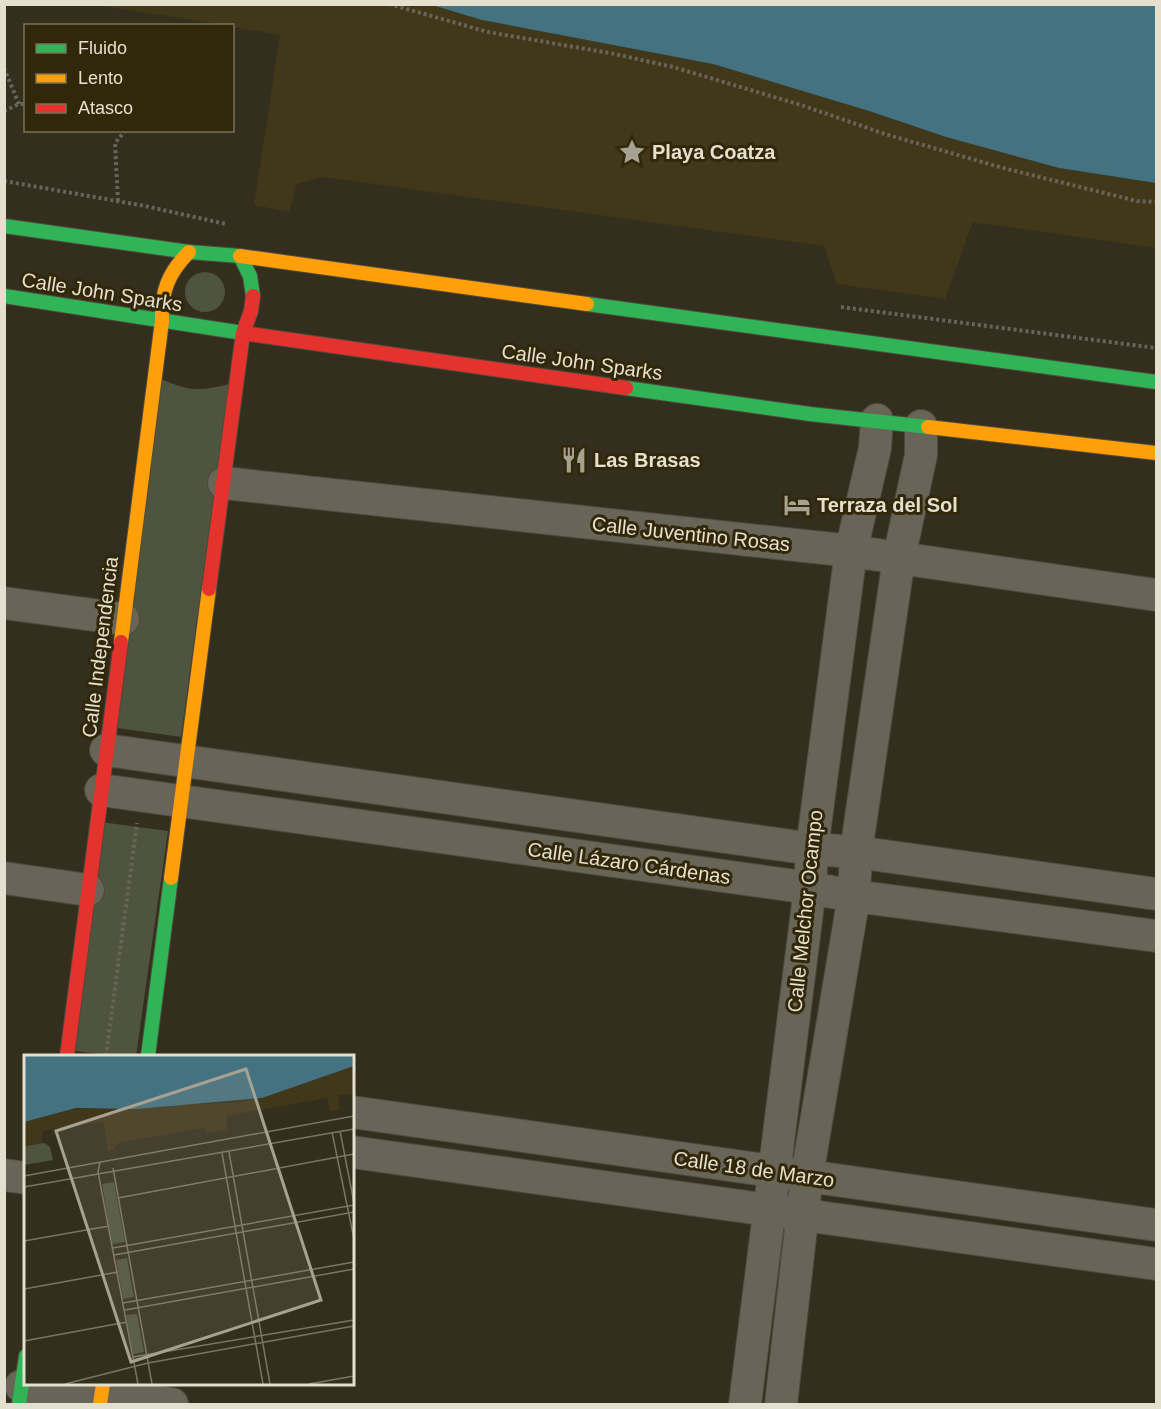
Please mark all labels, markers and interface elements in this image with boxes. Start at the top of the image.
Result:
legend [24,24,234,132]
text: Fluido [78,38,127,58]
text: Lento [78,68,123,88]
text: Atasco [78,98,133,118]
place icon: Playa Coatza [617,137,647,167]
place label: Playa Coatza [652,141,776,163]
street label: Calle John Sparks [20,268,184,316]
street label: Calle John Sparks [500,340,664,384]
restaurant icon: Las Brasas [559,445,589,475]
place label: Las Brasas [594,449,701,471]
hotel icon: Terraza del Sol [782,490,812,520]
place label: Terraza del Sol [817,494,958,516]
street label: Calle Juventino Rosas [591,513,791,555]
street label: Calle Independencia [78,554,122,739]
street label: Calle Melchor Ocampo [783,809,827,1013]
street label: Calle Lázaro Cárdenas [526,838,732,888]
inset map [24,1055,354,1385]
street label: Calle 18 de Marzo [672,1147,836,1191]

